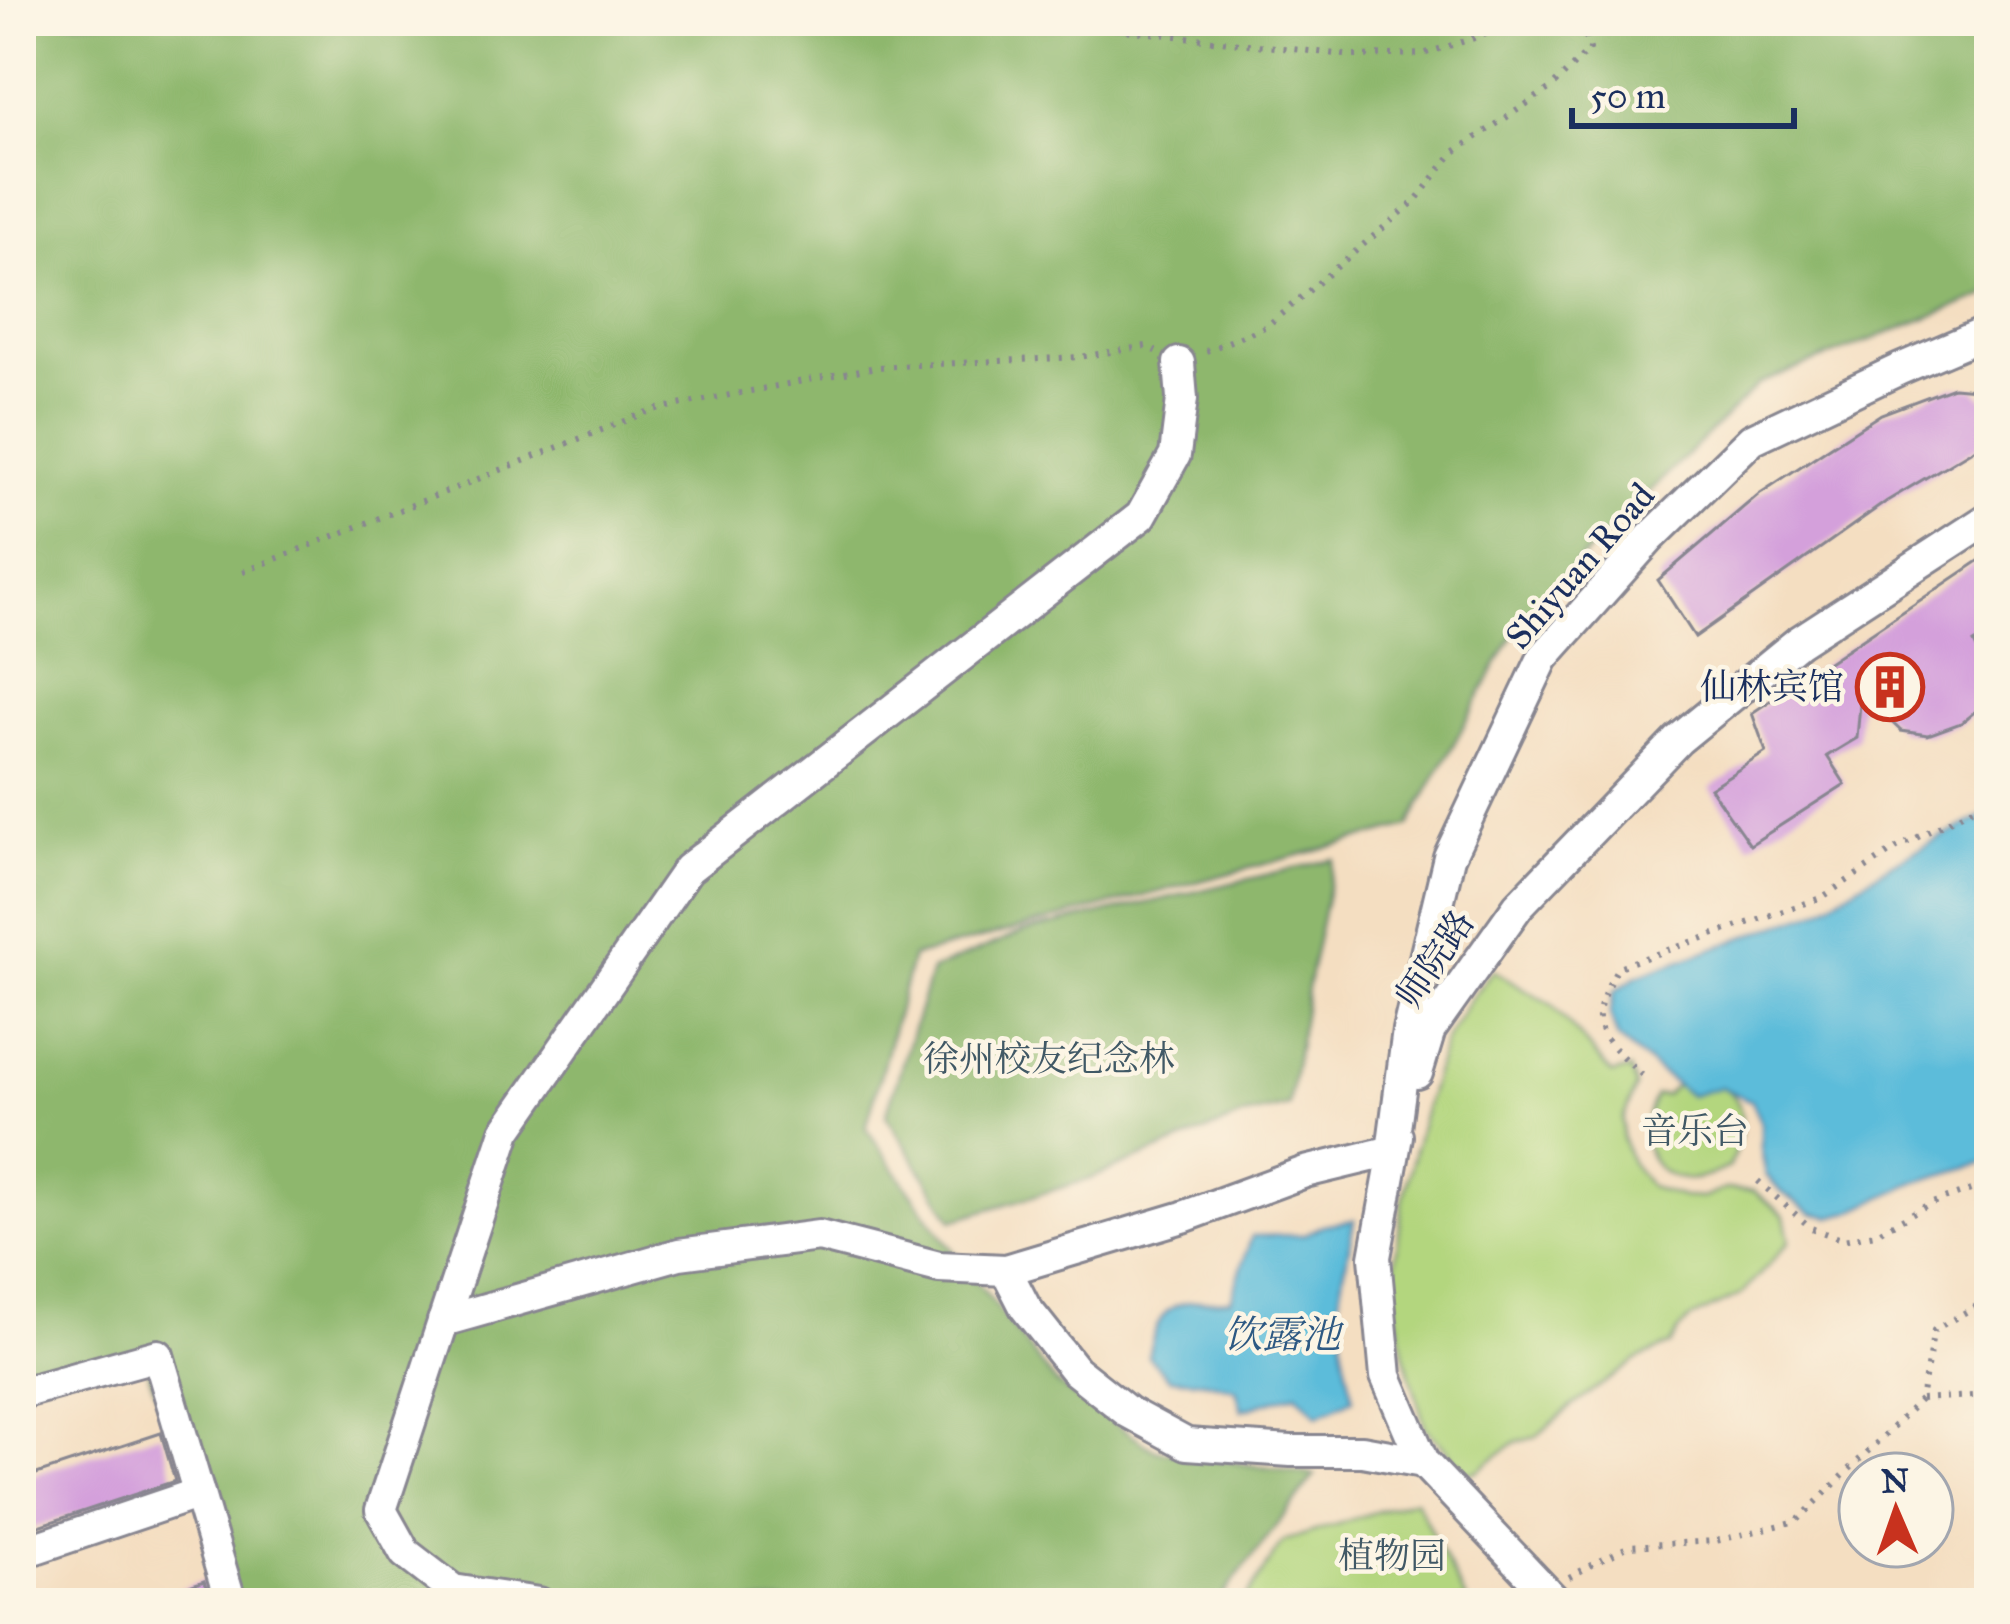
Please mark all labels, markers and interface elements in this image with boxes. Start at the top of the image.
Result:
scale bar [1572,54,1794,128]
text: 50 m [1590,74,1666,118]
street label: Shiyuan Road [1496,474,1664,658]
building icon: 仙林宾馆 [1855,652,1925,722]
place label: 仙林宾馆 [1700,665,1844,709]
street label: 师院路 [1387,902,1483,1016]
park label: 徐州校友纪念林 [923,1037,1175,1081]
park label: 音乐台 [1641,1109,1749,1153]
water label: 饮露池 [1223,1311,1344,1359]
north arrow [1836,1450,1956,1570]
text: N [1880,1461,1910,1501]
park label: 植物园 [1338,1534,1446,1578]

